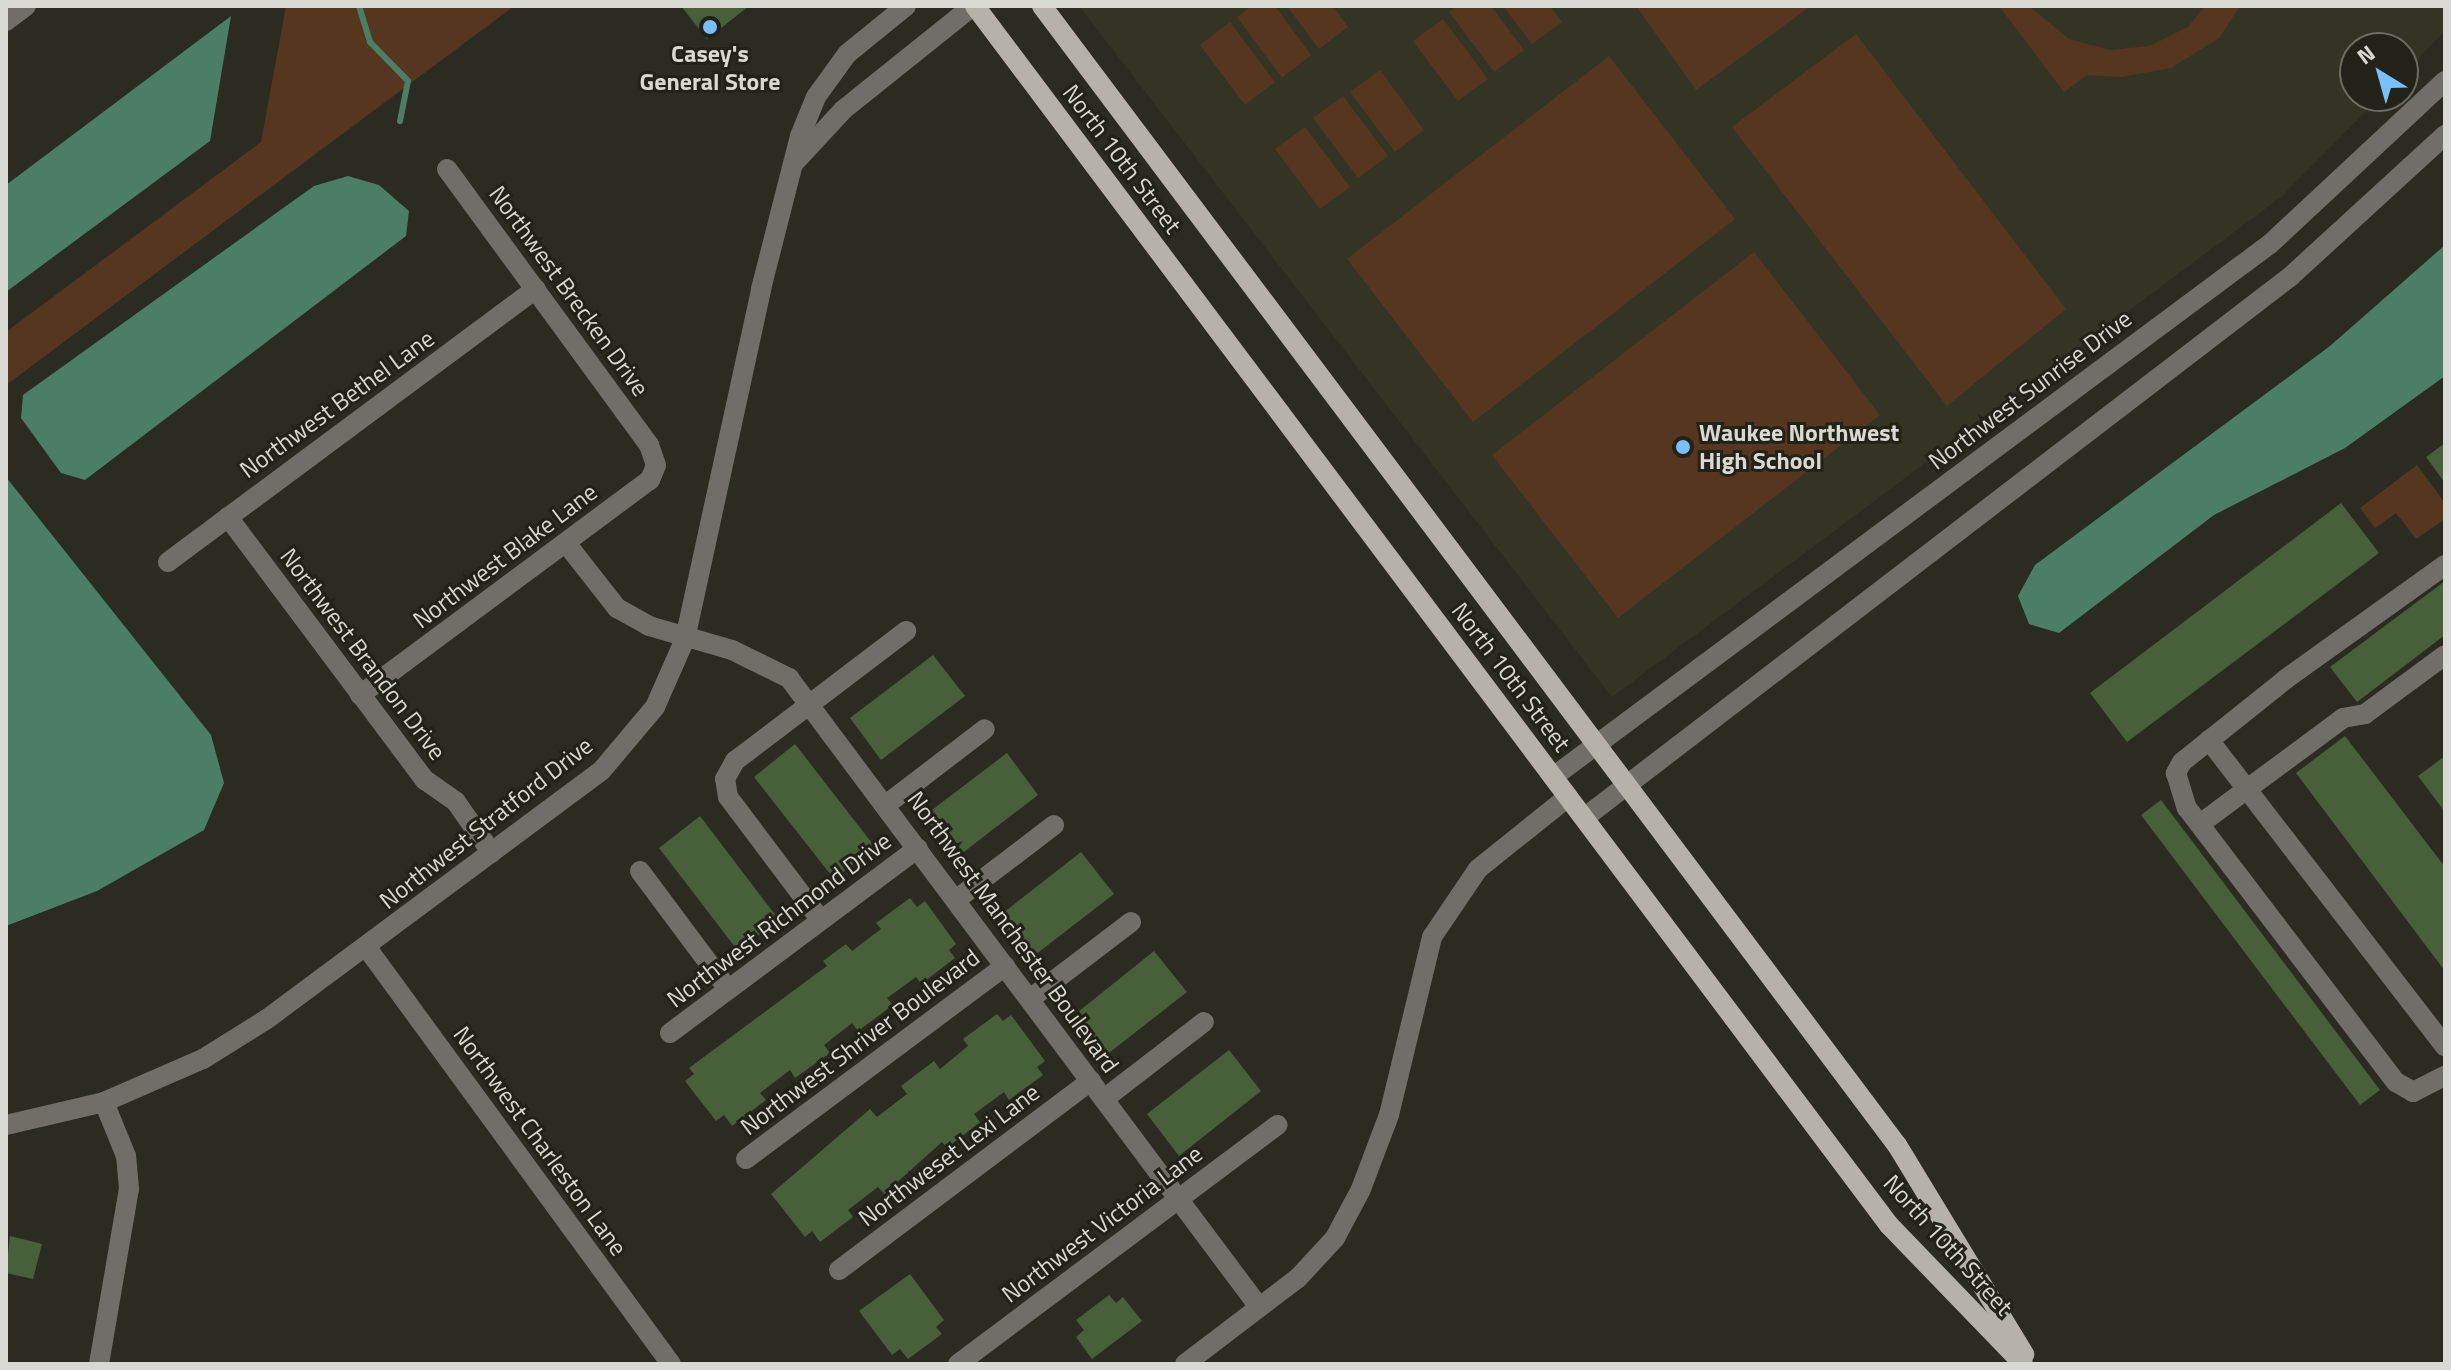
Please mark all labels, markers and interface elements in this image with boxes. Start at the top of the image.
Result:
marker: Casey's General Store [701,18,719,36]
north arrow [2339,32,2419,112]
text: N [2349,36,2382,73]
place label: Casey's General Store [640,40,780,96]
street label: North 10th Street [1057,79,1187,239]
street label: Northwest Brecken Drive [483,180,655,402]
street label: Northwest Sunrise Drive [1923,304,2137,476]
street label: Northwest Bethel Lane [234,324,440,484]
place label: Waukee Northwest High School [1699,419,1899,475]
marker: Waukee Northwest High School [1674,438,1692,456]
street label: Northwest Blake Lane [407,477,603,635]
street label: Northwest Brandon Drive [274,543,452,765]
street label: North 10th Street [1446,597,1576,757]
street label: Northwest Stratford Drive [374,731,598,915]
street label: Northwest Manchester Boulevard [901,786,1125,1078]
street label: Northwest Richmond Drive [661,826,897,1014]
street label: Northwest Shriver Boulevard [735,943,985,1141]
street label: Northwest Charleston Lane [447,1021,633,1261]
street label: Northweset Lexi Lane [853,1078,1045,1232]
street label: Northwest Victoria Lane [996,1139,1208,1309]
street label: North 10th Street [1877,1169,2019,1321]

